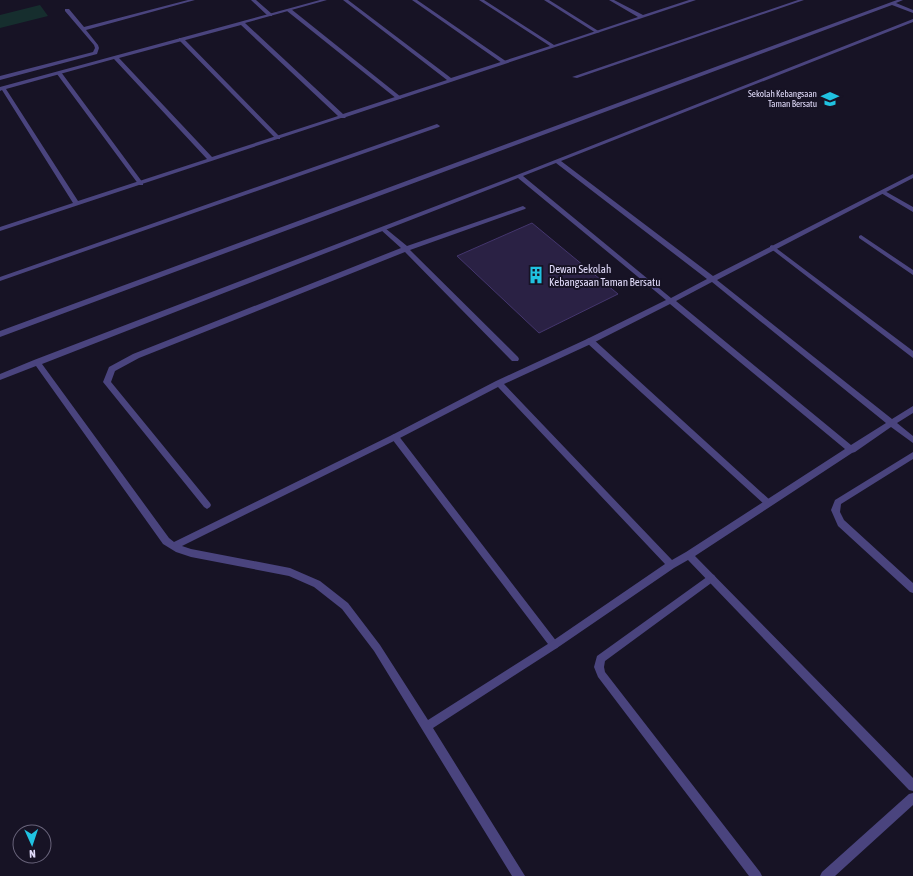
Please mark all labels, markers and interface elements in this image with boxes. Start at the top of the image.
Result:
place label: Sekolah Kebangsaan Taman Bersatu [748,89,817,109]
school or university icon: Sekolah Kebangsaan Taman Bersatu [820,89,840,109]
place label: Dewan Sekolah Kebangsaan Taman Bersatu [549,263,661,288]
building icon: Dewan Sekolah Kebangsaan Taman Bersatu [526,265,546,285]
north arrow [12,824,52,864]
text: N [29,848,36,860]

